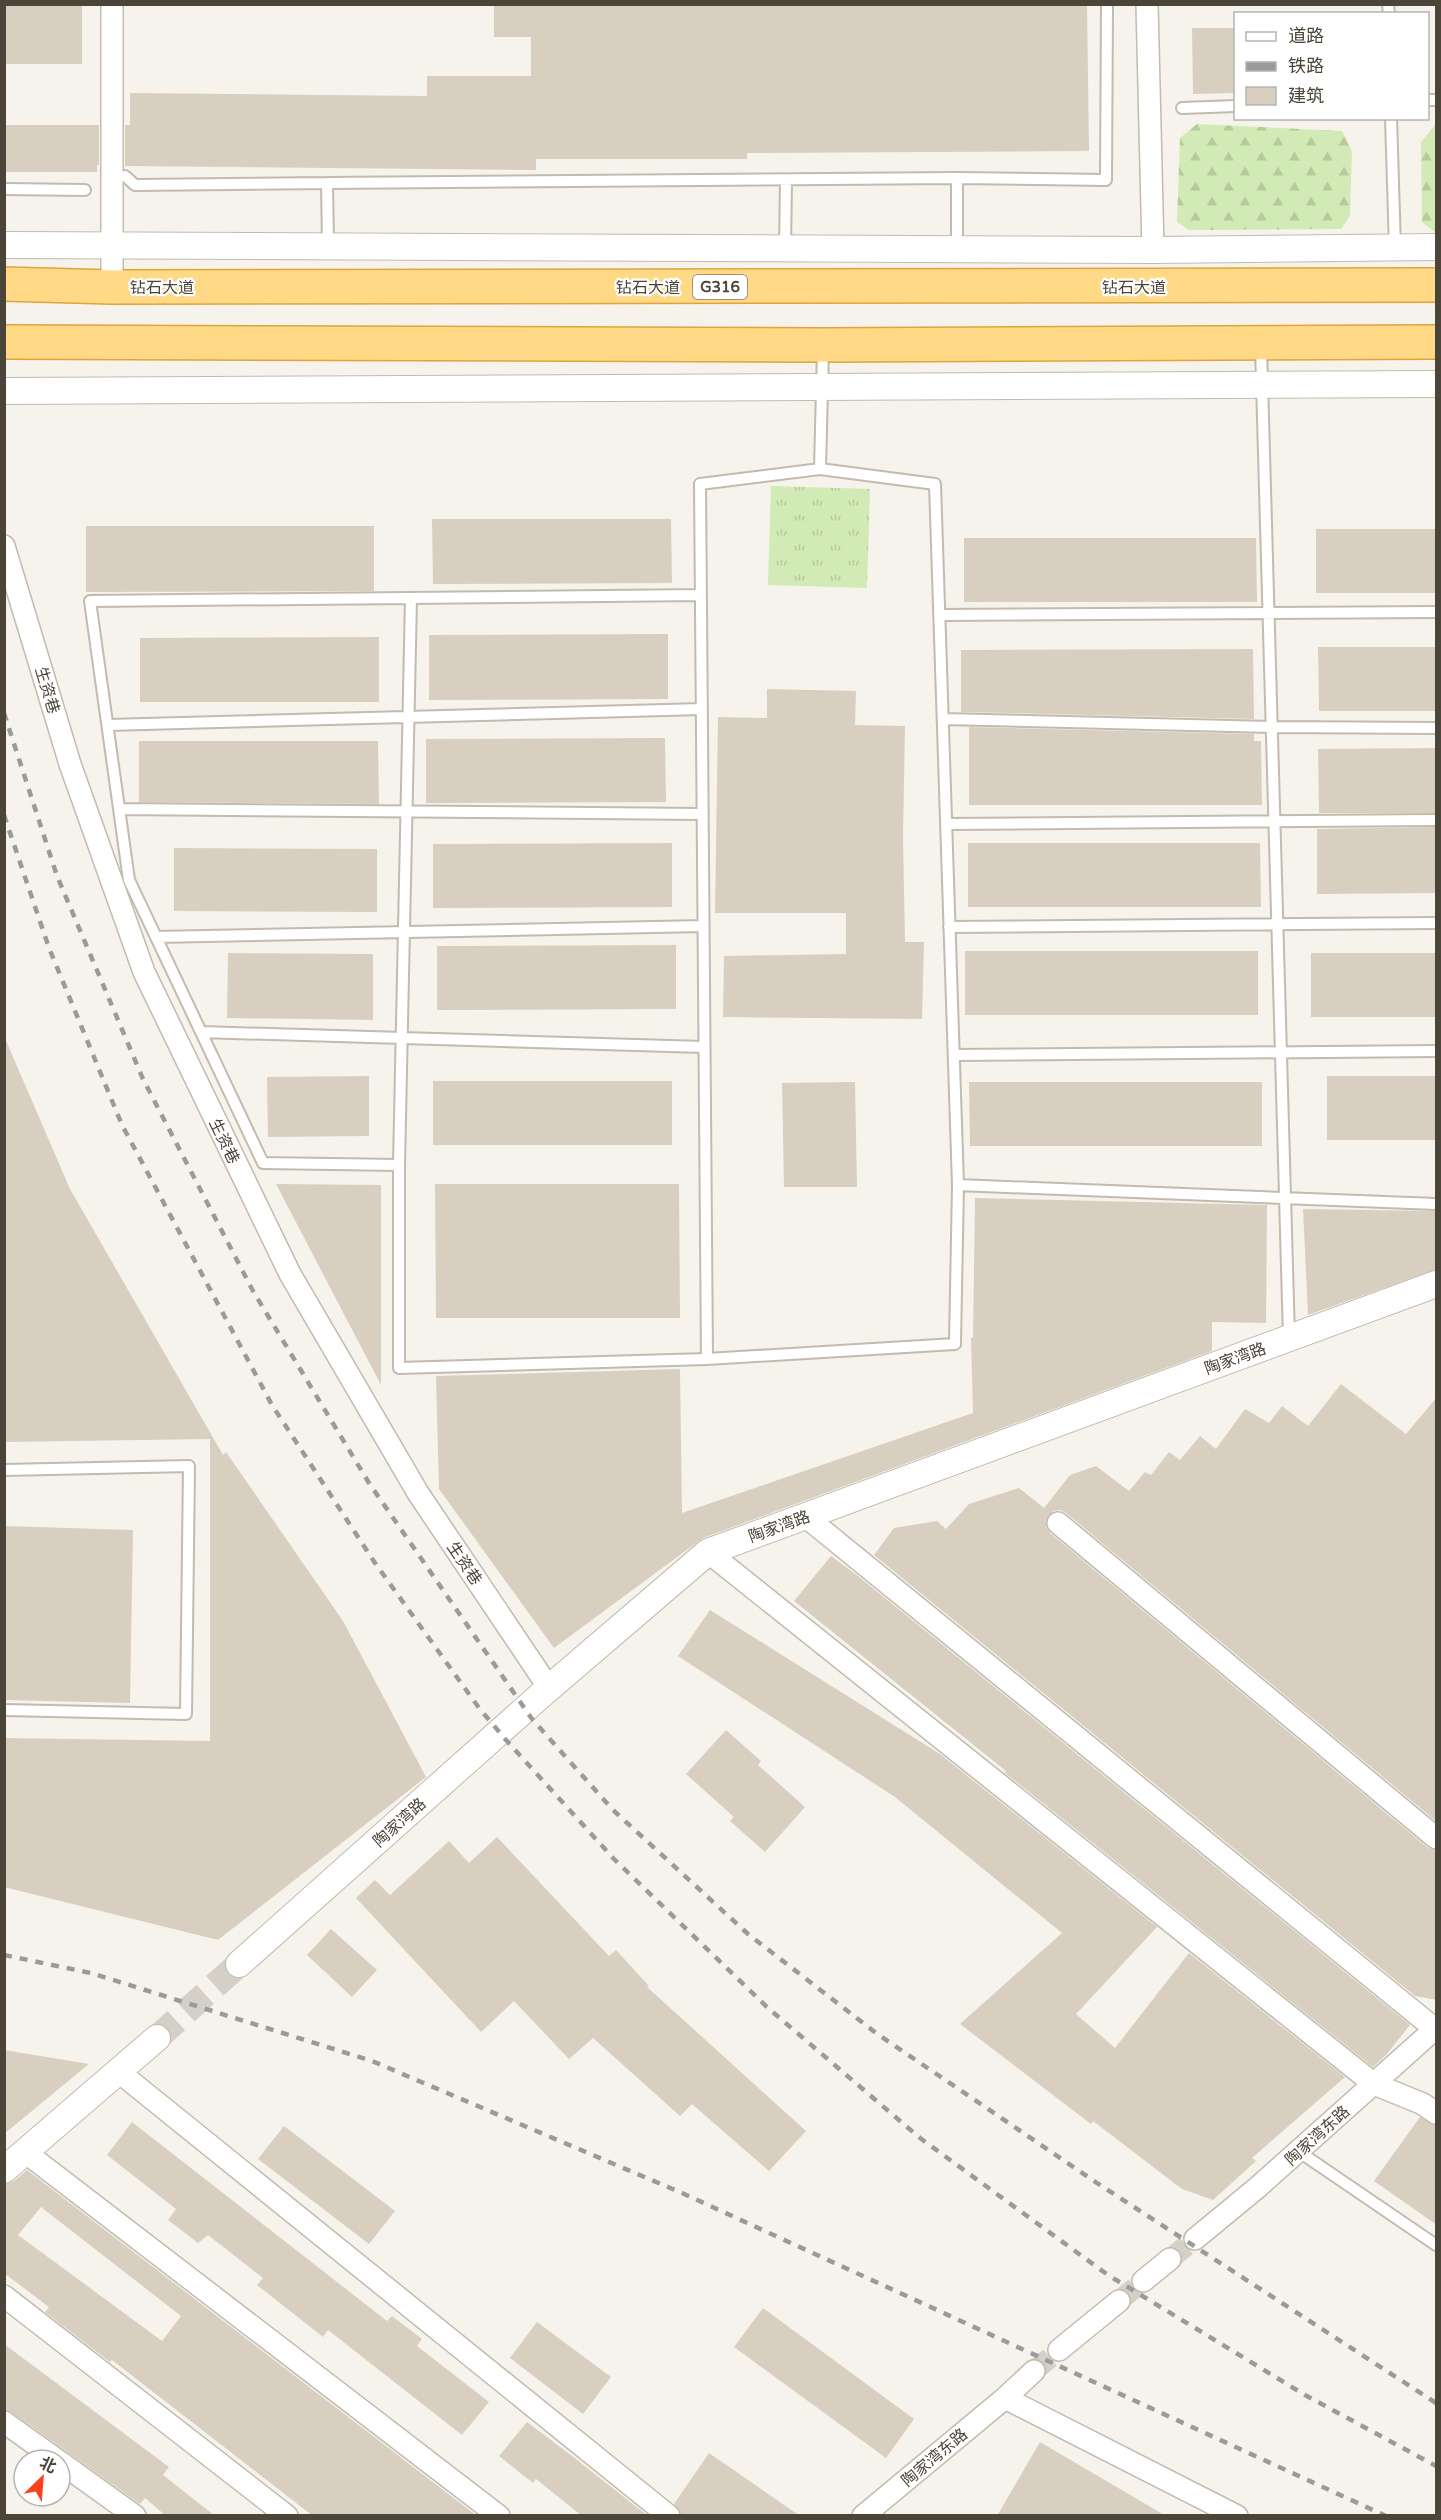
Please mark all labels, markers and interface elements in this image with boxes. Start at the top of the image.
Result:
legend [1234,12,1429,120]
text: 道路 [1288,25,1324,47]
text: 铁路 [1288,55,1324,77]
text: 建筑 [1288,85,1324,107]
road number: G316 [693,275,747,299]
street label: 钻石大道 [130,278,194,298]
street label: 钻石大道 [616,278,680,298]
street label: 钻石大道 [1102,278,1166,298]
street label: 生资巷 [30,664,64,716]
street label: 生资巷 [205,1115,244,1167]
street label: 陶家湾路 [1202,1339,1269,1379]
street label: 陶家湾路 [746,1507,813,1547]
street label: 生资巷 [442,1538,486,1589]
street label: 陶家湾路 [369,1794,430,1852]
street label: 陶家湾东路 [1281,2102,1354,2170]
street label: 陶家湾东路 [898,2424,972,2491]
north arrow [12,2448,72,2508]
text: 北 [36,2453,59,2478]

